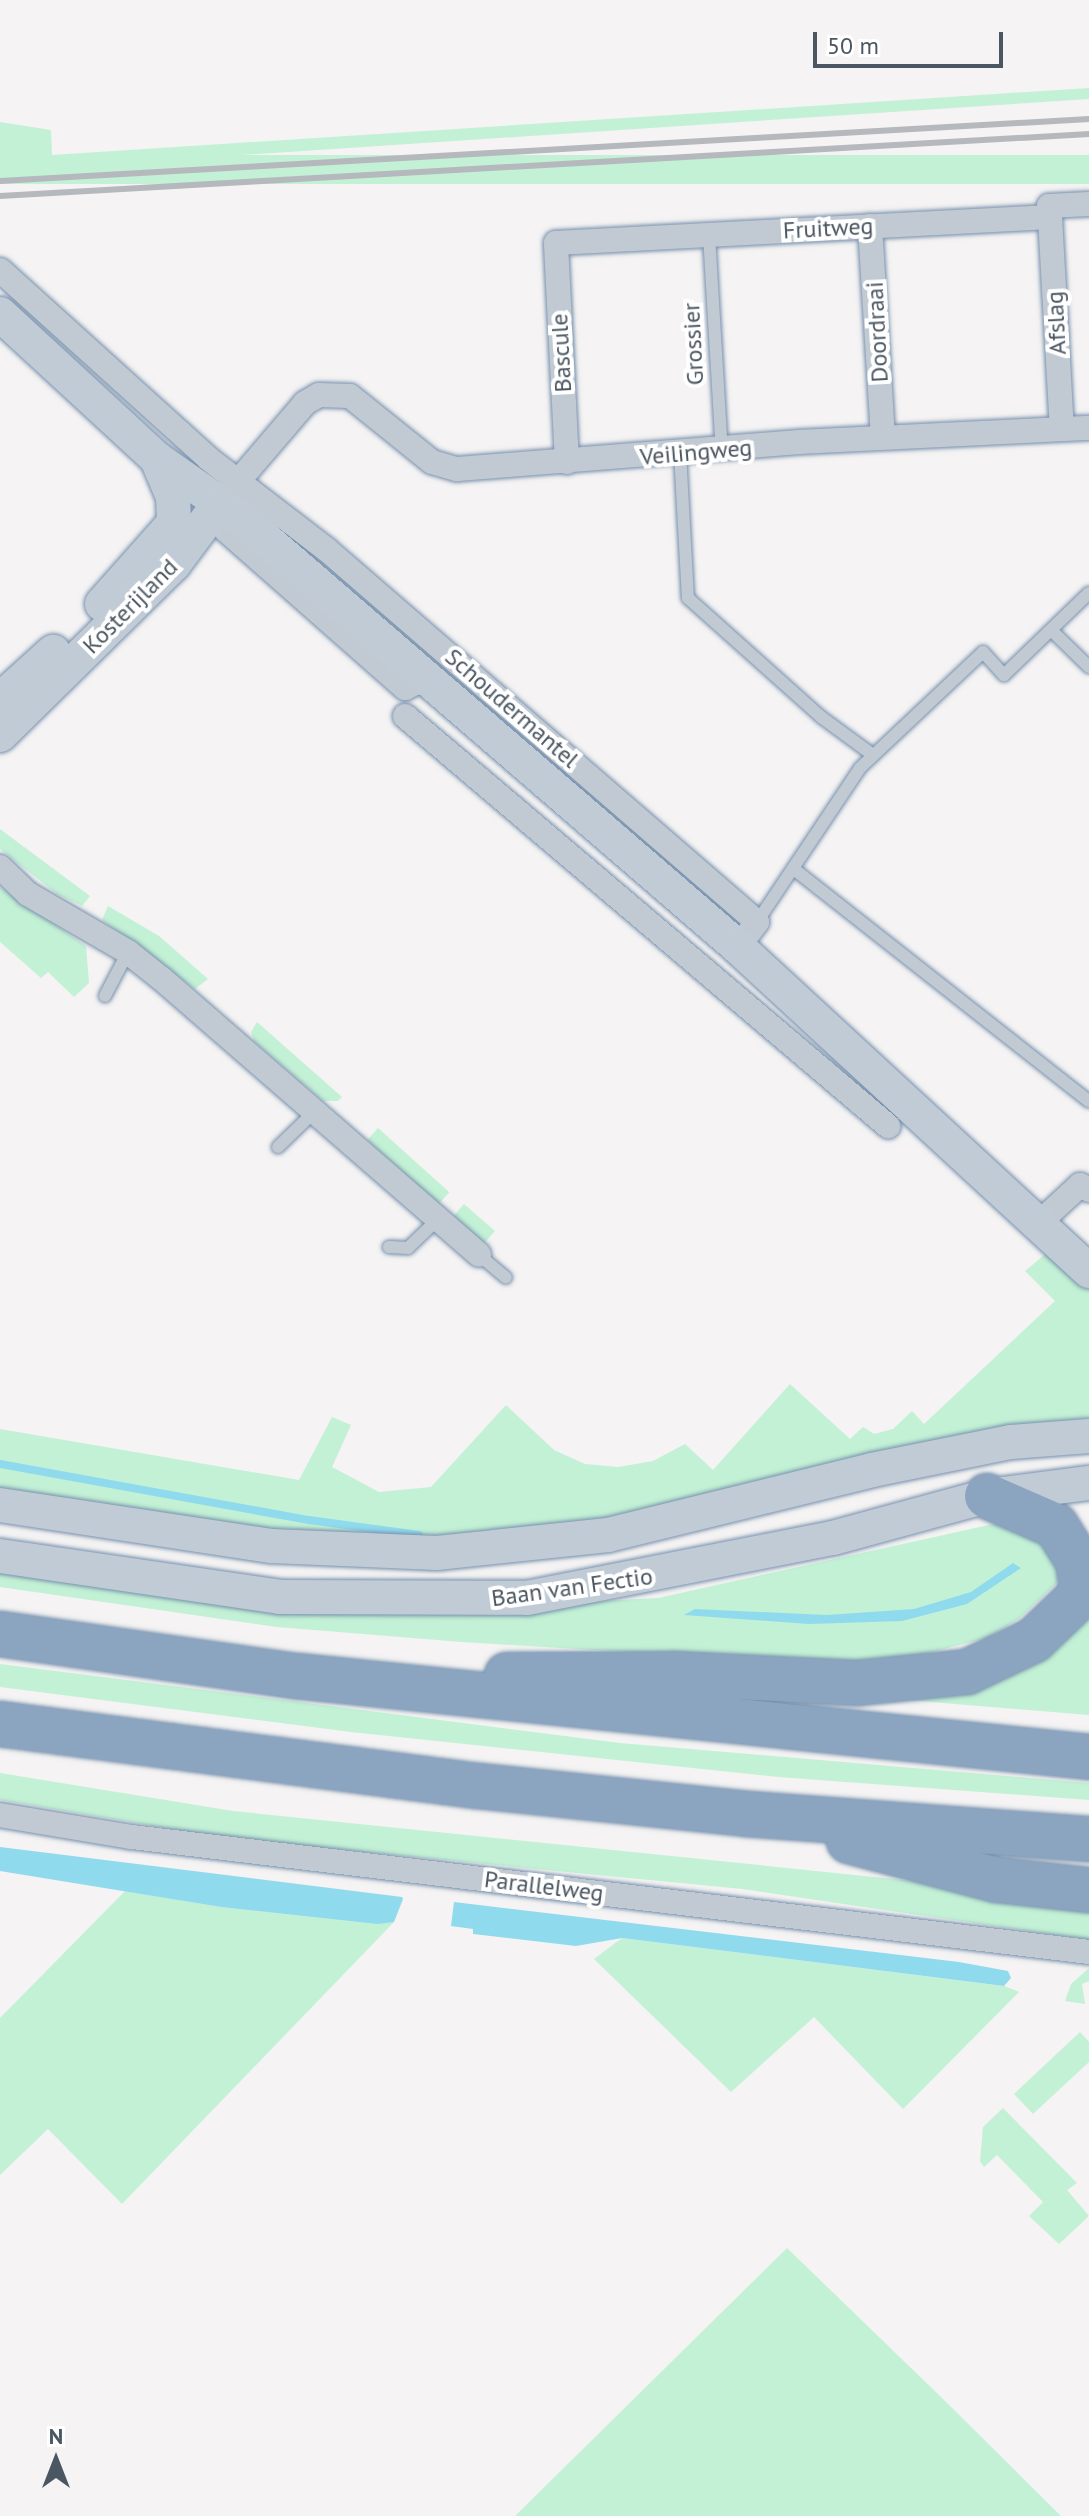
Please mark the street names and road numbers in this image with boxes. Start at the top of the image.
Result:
street label: Fruitweg [782,211,874,245]
street label: Doordraai [860,281,894,383]
street label: Afslag [1040,290,1072,356]
street label: Grossier [676,302,710,386]
street label: Bascule [545,313,577,393]
street label: Veilingweg [639,433,753,471]
street label: Kosterijland [77,553,183,659]
street label: Schoudermantel [439,642,585,774]
street label: Baan van Fectio [489,1561,655,1613]
street label: Parallelweg [483,1864,605,1908]

